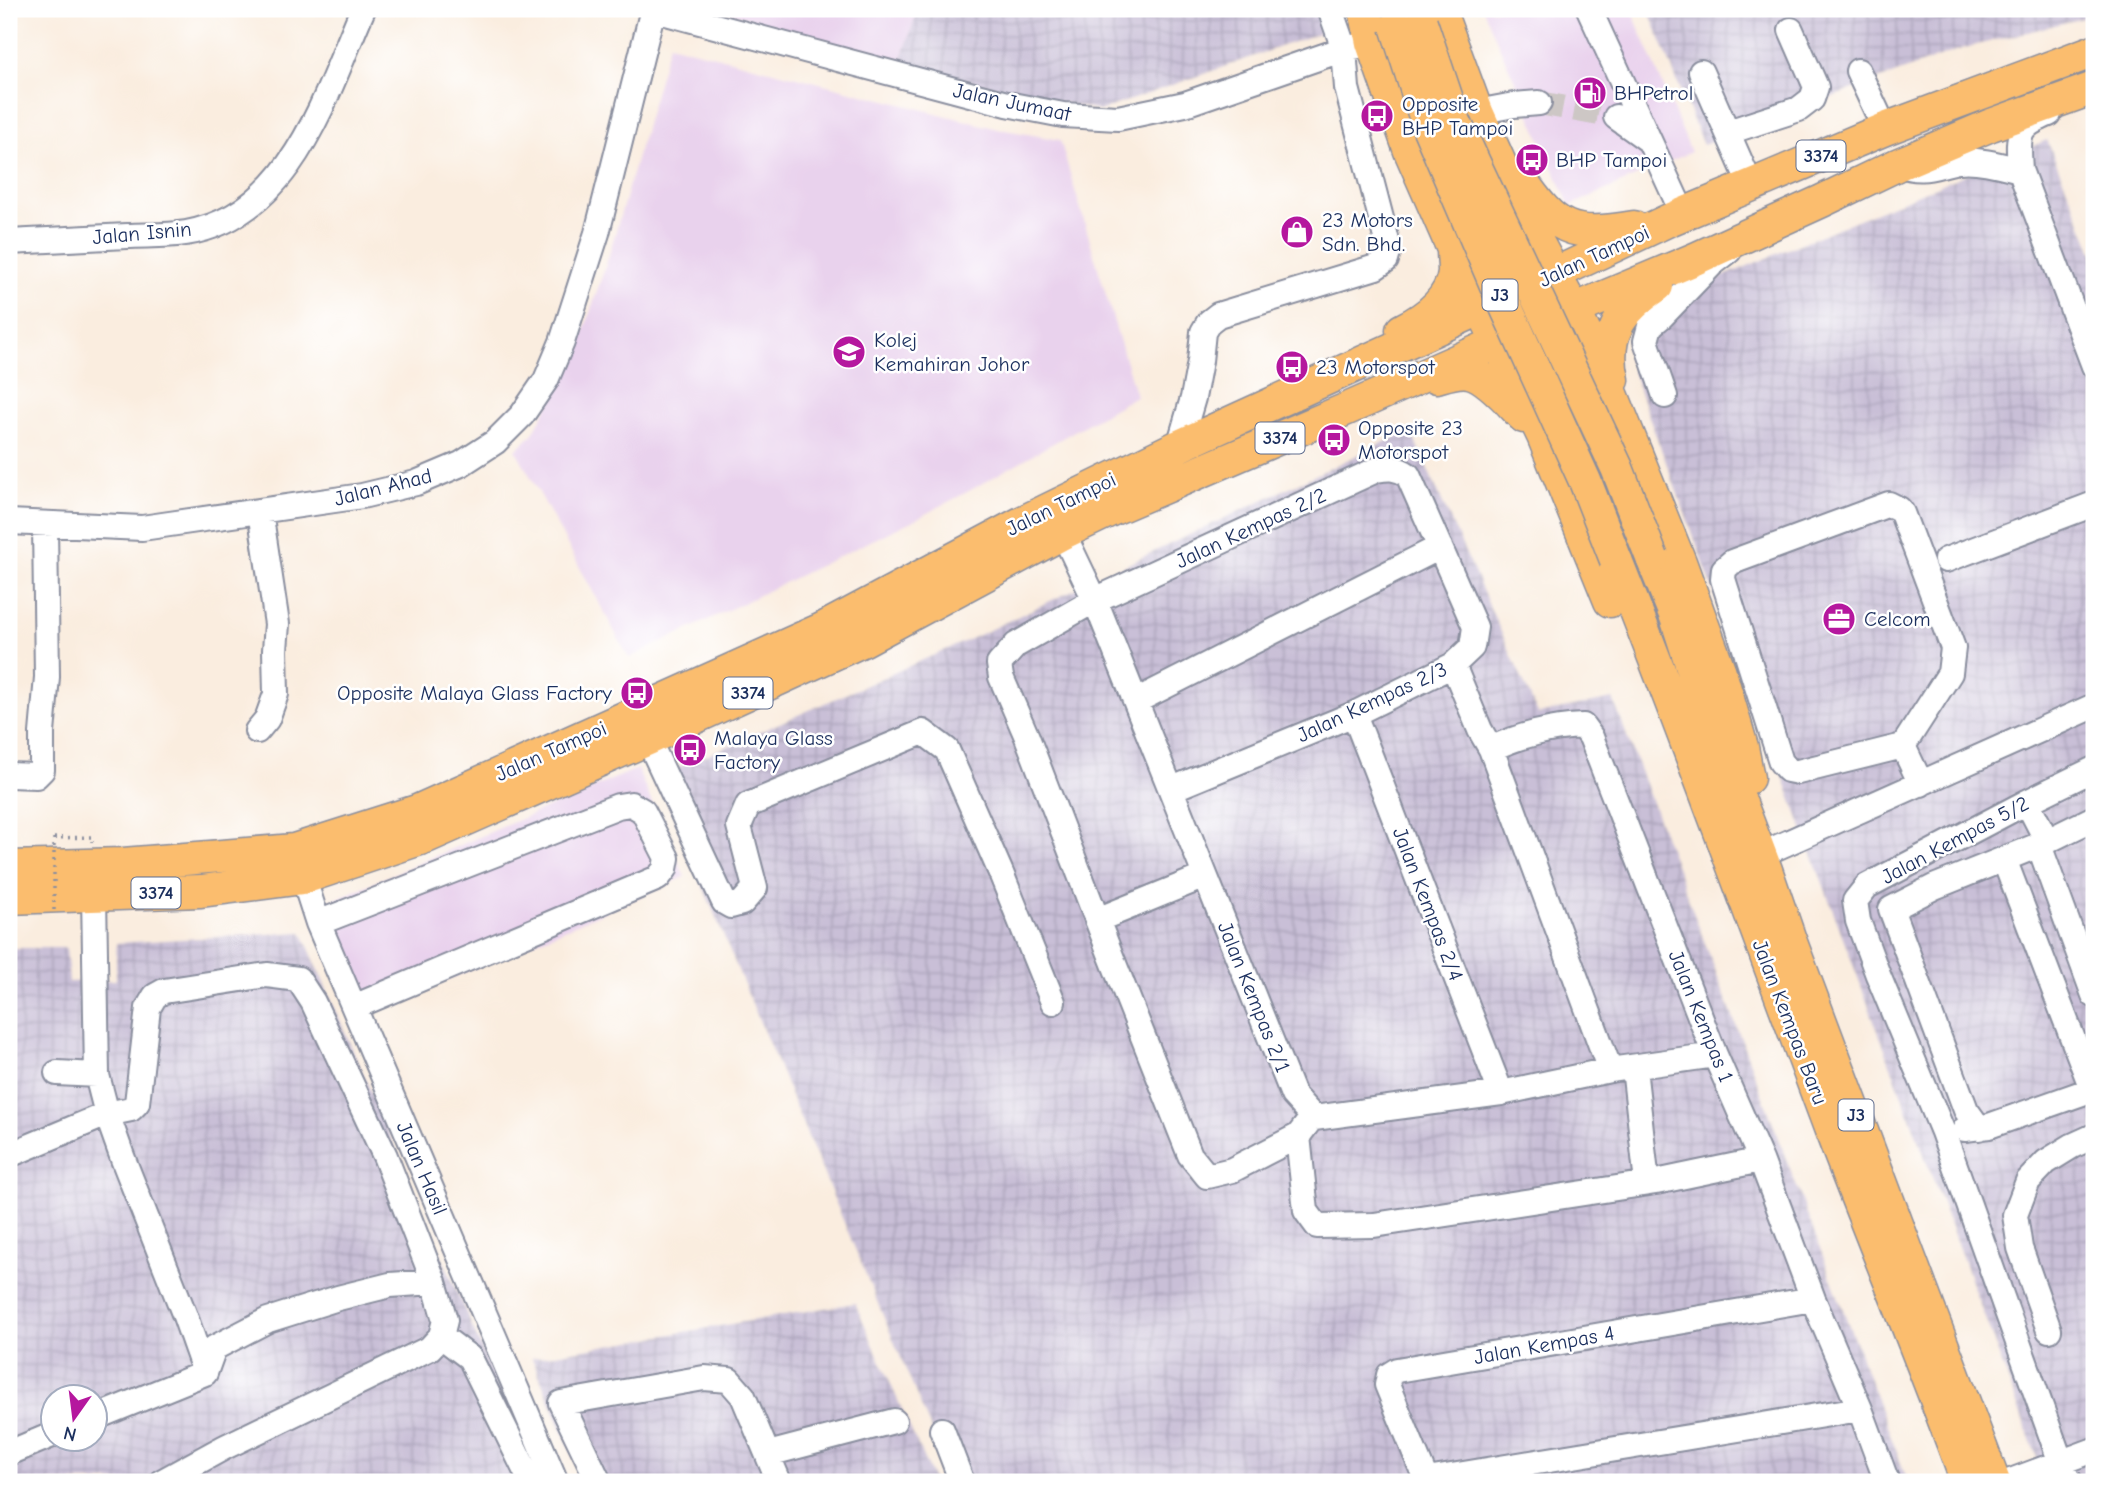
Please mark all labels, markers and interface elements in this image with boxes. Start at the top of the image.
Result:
fuel station icon: BHPetrol [1571,74,1609,112]
street label: Jalan Jumaat [951,78,1074,126]
place label: BHPetrol [1614,81,1693,105]
place label: Opposite BHP Tampoi [1402,92,1513,140]
bus stop icon: Opposite BHP Tampoi [1358,97,1396,135]
road number: 3374 [1797,140,1846,172]
bus stop icon: BHP Tampoi [1513,141,1551,179]
place label: BHP Tampoi [1556,148,1667,172]
place label: 23 Motors Sdn. Bhd. [1322,208,1413,256]
shop icon: 23 Motors Sdn. Bhd. [1278,213,1316,251]
street label: Jalan Isnin [91,217,193,249]
street label: Jalan Tampoi [1535,220,1653,292]
road number: J3 [1482,280,1518,310]
place label: Kolej Kemahiran Johor [874,328,1030,376]
school or university icon: Kolej Kemahiran Johor [830,333,868,371]
bus stop icon: 23 Motorspot [1273,348,1311,386]
place label: 23 Motorspot [1316,355,1436,379]
place label: Opposite 23 Motorspot [1358,416,1463,464]
bus stop icon: Opposite 23 Motorspot [1315,421,1353,459]
road number: 3374 [1256,422,1304,453]
street label: Jalan Ahad [332,463,434,511]
street label: Jalan Tampoi [1002,467,1120,541]
street label: Jalan Kempas 2/2 [1172,483,1330,573]
office icon: Celcom [1820,600,1858,638]
place label: Celcom [1864,607,1931,631]
street label: Jalan Kempas 2/3 [1293,657,1451,747]
bus stop icon: Opposite Malaya Glass Factory [618,674,656,712]
road number: 3374 [724,678,772,708]
place label: Opposite Malaya Glass Factory [337,681,613,705]
street label: Jalan Tampoi [492,716,610,786]
place label: Malaya Glass Factory [714,726,833,774]
bus stop icon: Malaya Glass Factory [671,731,709,769]
street label: Jalan Kempas 5/2 [1877,791,2033,889]
street label: Jalan Kempas 2/4 [1388,824,1468,984]
road number: 3374 [132,878,180,908]
street label: Jalan Kempas 2/1 [1213,918,1295,1076]
street label: Jalan Kempas Baru [1747,936,1833,1108]
street label: Jalan Kempas 1 [1664,947,1738,1085]
road number: J3 [1839,1100,1874,1130]
street label: Jalan Hasil [392,1118,452,1218]
street label: Jalan Kempas 4 [1472,1321,1616,1369]
north arrow [38,1382,108,1452]
text: N [61,1421,79,1446]

